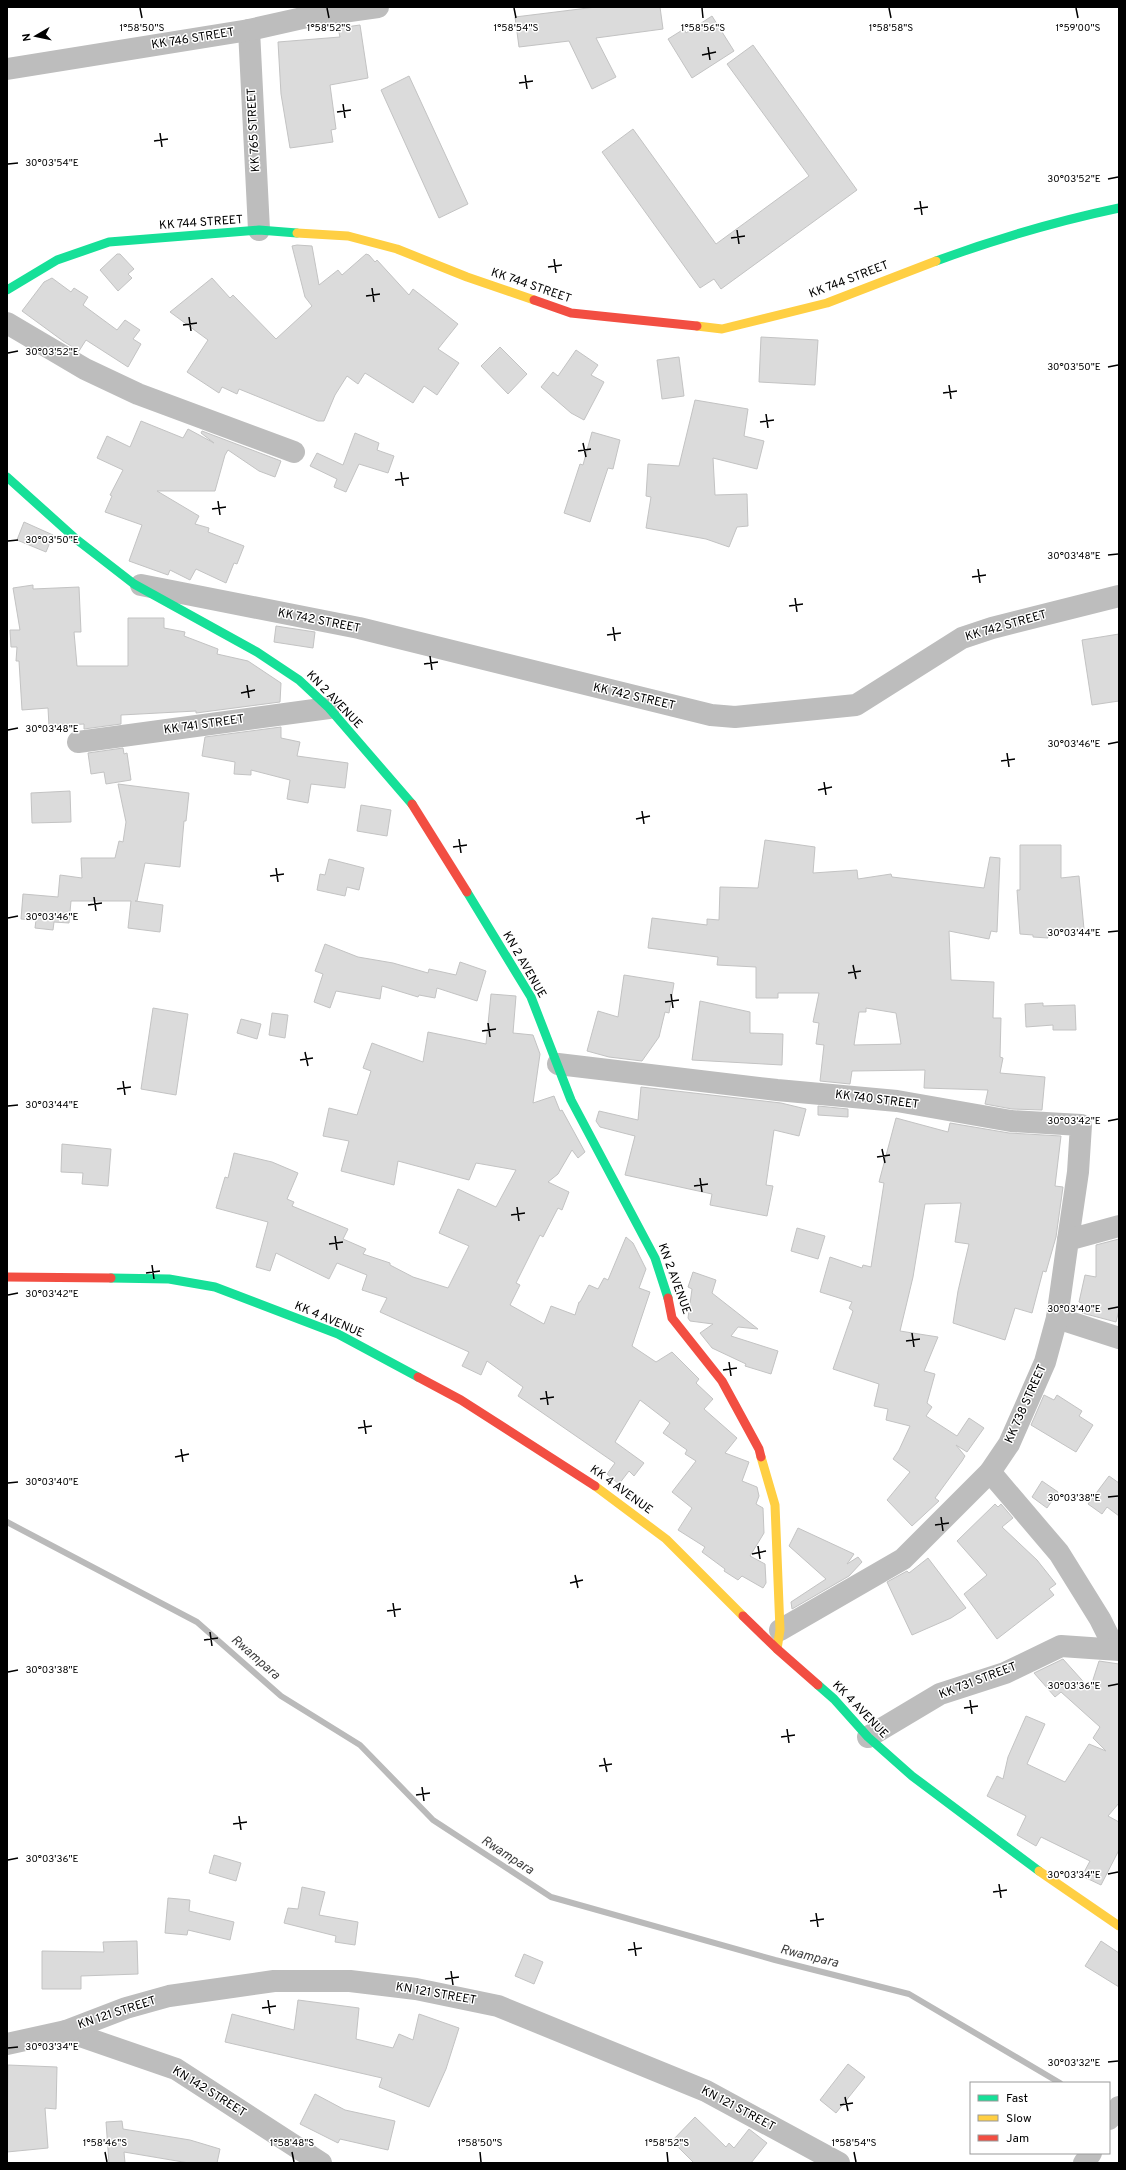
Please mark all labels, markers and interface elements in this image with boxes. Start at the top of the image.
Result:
north arrow [16,16,56,56]
text: 1°58'50"S [120,22,164,35]
text: 1°58'52"S [307,22,351,35]
text: 1°58'54"S [494,22,538,35]
text: 1°58'56"S [681,22,725,35]
text: 1°58'58"S [869,22,913,35]
text: 1°59'00"S [1056,22,1100,35]
street label: KK 746 STREET [150,25,236,53]
text: N [20,32,35,42]
street label: KK 765 STREET [244,87,264,173]
text: 30°03'54"E [25,157,79,170]
text: 30°03'52"E [1047,173,1101,186]
street label: KK 744 STREET [158,212,244,234]
street label: KK 744 STREET [807,257,891,303]
street label: KK 744 STREET [489,265,573,307]
text: 30°03'52"E [25,346,79,359]
text: 30°03'50"E [1047,361,1101,374]
text: 30°03'50"E [25,534,79,547]
text: 30°03'48"E [1047,550,1101,563]
street label: KK 742 STREET [276,605,362,637]
street label: KK 742 STREET [963,607,1049,645]
street label: KN 2 AVENUE [302,668,366,732]
street label: KK 742 STREET [591,680,677,714]
street label: KK 741 STREET [163,711,245,739]
text: 30°03'48"E [25,723,79,736]
text: 30°03'46"E [1047,738,1101,751]
text: 30°03'46"E [25,911,79,924]
text: 30°03'44"E [1047,927,1101,940]
street label: KN 2 AVENUE [498,929,550,1001]
street label: KK 740 STREET [834,1087,920,1113]
text: 30°03'44"E [25,1099,79,1112]
text: 30°03'42"E [1047,1115,1101,1128]
street label: KN 2 AVENUE [654,1241,694,1317]
text: 30°03'42"E [25,1288,79,1301]
street label: KK 4 AVENUE [292,1298,366,1342]
text: 30°03'40"E [1047,1303,1101,1316]
street label: KK 738 STREET [1001,1362,1051,1446]
street label: KK 4 AVENUE [586,1462,656,1518]
text: 30°03'40"E [25,1476,79,1489]
text: 30°03'38"E [1047,1492,1101,1505]
water label: Rwampara [227,1632,283,1684]
street label: KK 731 STREET [937,1659,1019,1703]
text: 30°03'38"E [25,1664,79,1677]
street label: KK 4 AVENUE [828,1678,892,1742]
text: 30°03'36"E [1047,1680,1101,1693]
water label: Rwampara [478,1833,537,1879]
text: 30°03'36"E [25,1853,79,1866]
text: 30°03'34"E [1047,1869,1101,1882]
water label: Rwampara [778,1942,840,1972]
street label: KN 121 STREET [394,1979,478,2009]
street label: KN 121 STREET [76,1993,158,2033]
text: 30°03'34"E [25,2041,79,2054]
text: 30°03'32"E [1048,2057,1100,2070]
street label: KN 142 STREET [169,2063,249,2121]
legend [970,2082,1110,2154]
street label: KN 121 STREET [698,2083,778,2135]
text: Fast [1006,2091,1028,2107]
text: Slow [1006,2111,1032,2127]
text: Jam [1006,2131,1029,2147]
text: 1°58'46"S [83,2137,127,2150]
text: 1°58'48"S [270,2137,314,2150]
text: 1°58'50"S [458,2137,502,2150]
text: 1°58'52"S [645,2137,689,2150]
text: 1°58'54"S [832,2137,876,2150]

